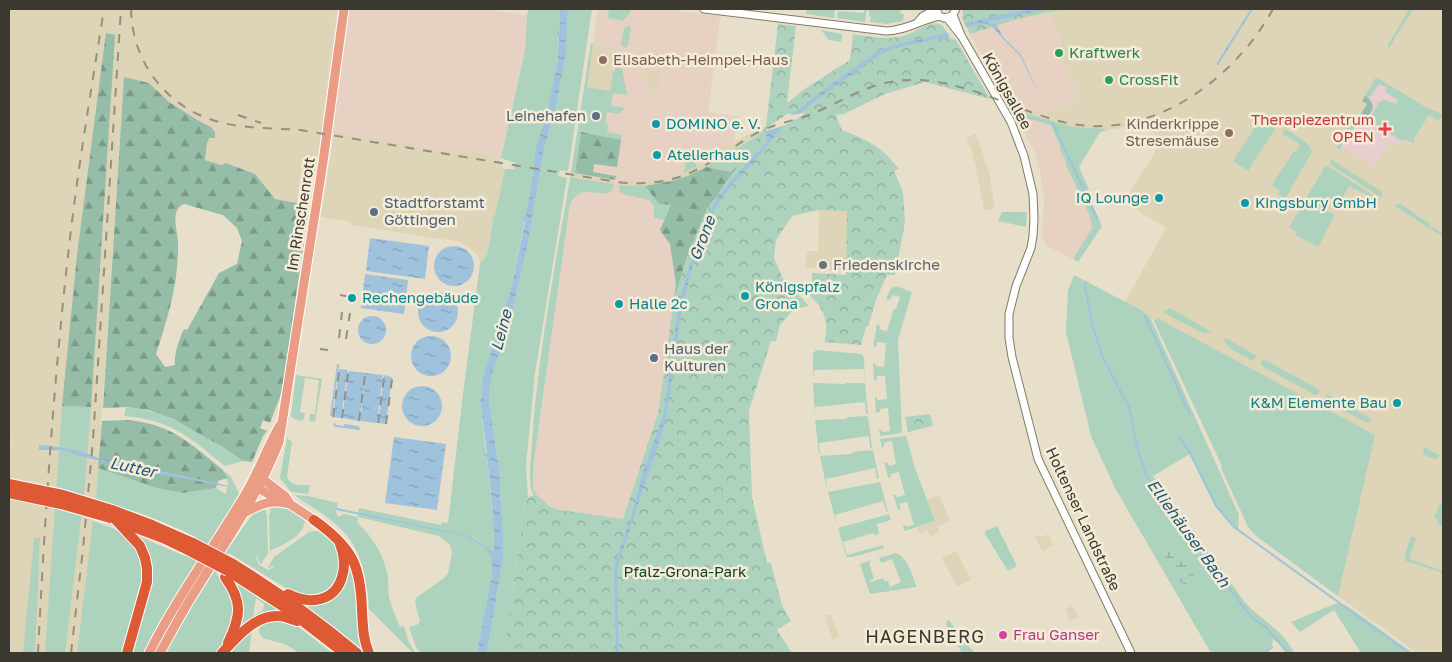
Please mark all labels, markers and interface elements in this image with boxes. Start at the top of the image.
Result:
place label: Kraftwerk [1069,43,1141,61]
marker: Kraftwerk [1053,47,1065,59]
street label: Königsallee [979,49,1036,132]
place label: Elisabeth-Heimpel-Haus [613,50,788,68]
marker: Elisabeth-Heimpel-Haus [597,54,609,66]
place label: CrossFit [1119,70,1179,88]
marker: CrossFit [1103,74,1115,86]
place label: Leinehafen [506,106,586,124]
marker: Leinehafen [590,110,602,122]
place label: Therapiezentrum OPEN [1251,110,1374,145]
place label: DOMINO e. V. [666,114,761,132]
place label: Kinderkrippe Stresemäuse [1125,114,1219,149]
marker: DOMINO e. V. [650,118,662,130]
marker: Therapiezentrum OPEN [1378,122,1392,136]
marker: Kinderkrippe Stresemäuse [1223,127,1235,139]
place label: Atelierhaus [667,145,749,163]
marker: Atelierhaus [651,149,663,161]
street label: Im Rinschenrott [282,156,318,272]
place label: IQ Lounge [1076,188,1149,206]
marker: IQ Lounge [1153,192,1165,204]
place label: Stadtforstamt Göttingen [384,193,485,228]
place label: Kingsbury GmbH [1255,193,1377,211]
marker: Kingsbury GmbH [1239,197,1251,209]
marker: Stadtforstamt Göttingen [368,206,380,218]
water label: Grone [684,211,720,263]
place label: Friedenskirche [833,255,940,273]
marker: Friedenskirche [817,259,829,271]
place label: Königspfalz Grona [755,277,840,312]
place label: Rechengebäude [362,288,479,306]
marker: Königspfalz Grona [739,290,751,302]
marker: Rechengebäude [346,292,358,304]
place label: Halle 2c [629,294,688,312]
marker: Halle 2c [613,298,625,310]
water label: Leine [486,306,516,353]
place label: Haus der Kulturen [664,339,729,374]
marker: Haus der Kulturen [648,352,660,364]
place label: K&M Elemente Bau [1250,393,1387,411]
marker: K&M Elemente Bau [1391,397,1403,409]
street label: Holtenser Landstraße [1043,444,1125,593]
water label: Lutter [108,452,161,482]
water label: Elliehäuser Bach [1143,475,1236,592]
park label: Pfalz-Grona-Park [624,562,747,580]
district label: HAGENBERG [865,625,985,647]
place label: Frau Ganser [1013,625,1100,643]
marker: Frau Ganser [997,629,1009,641]

